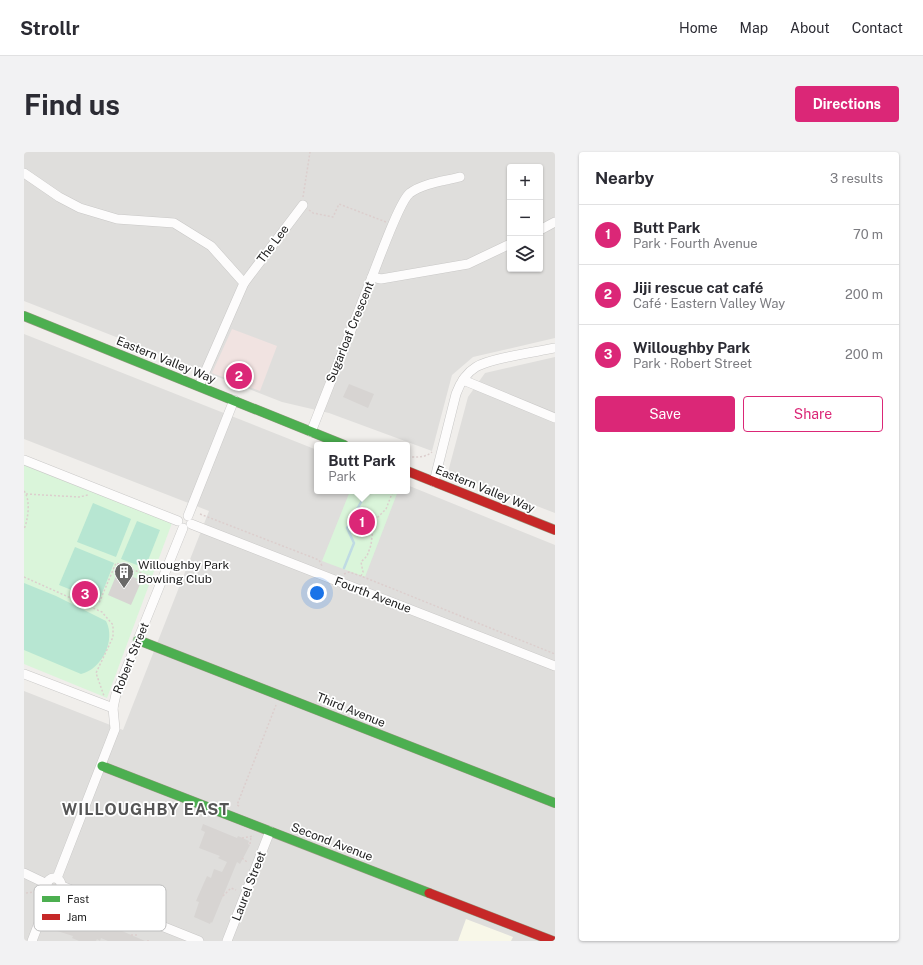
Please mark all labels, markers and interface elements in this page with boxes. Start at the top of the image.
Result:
text: Strollr [20,17,79,39]
text: Home [679,20,718,36]
text: Map [740,20,768,36]
text: About [790,20,830,36]
text: Contact [852,20,903,36]
button: Directions [795,86,899,122]
text: Find us [24,88,120,121]
map controls [507,164,543,272]
button: + [507,164,543,200]
text: Nearby [595,168,654,188]
text: 3 results [830,171,883,186]
button: − [507,200,543,236]
text: Butt Park [633,219,701,236]
street label: The Lee [254,222,292,266]
text: 1 [605,227,611,242]
text: 70 m [853,227,883,242]
button: layers [507,236,543,272]
text: Park · Fourth Avenue [633,236,758,251]
street label: Sugarloaf Crescent [323,279,377,385]
text: Jiji rescue cat café [633,279,763,296]
text: 2 [604,287,612,302]
text: 200 m [845,287,883,302]
text: Café · Eastern Valley Way [633,296,785,311]
street label: Eastern Valley Way [114,334,218,387]
text: Willoughby Park [633,339,750,356]
text: 3 [604,347,612,362]
text: 200 m [845,347,883,362]
text: Park · Robert Street [633,356,752,371]
pin: 2 [226,361,252,391]
button: Save [595,396,735,432]
button: Share [743,396,883,432]
popup [314,442,410,494]
text: Butt Park [328,452,396,469]
street label: Eastern Valley Way [433,463,537,516]
text: Park [328,469,356,484]
pin: 1 [349,507,375,537]
place label: Willoughby Park Bowling Club [138,558,230,586]
building icon: Willoughby Park Bowling Club [113,561,135,589]
street label: Fourth Avenue [333,574,413,616]
pin: 3 [72,579,98,609]
your location [307,583,327,603]
street label: Robert Street [110,620,152,696]
street label: Third Avenue [315,690,388,730]
district label: WILLOUGHBY EAST [62,800,230,819]
street label: Second Avenue [289,820,375,864]
street label: Laurel Street [229,849,269,923]
legend [34,885,166,931]
text: Fast [67,893,89,905]
text: Jam [67,911,87,923]

